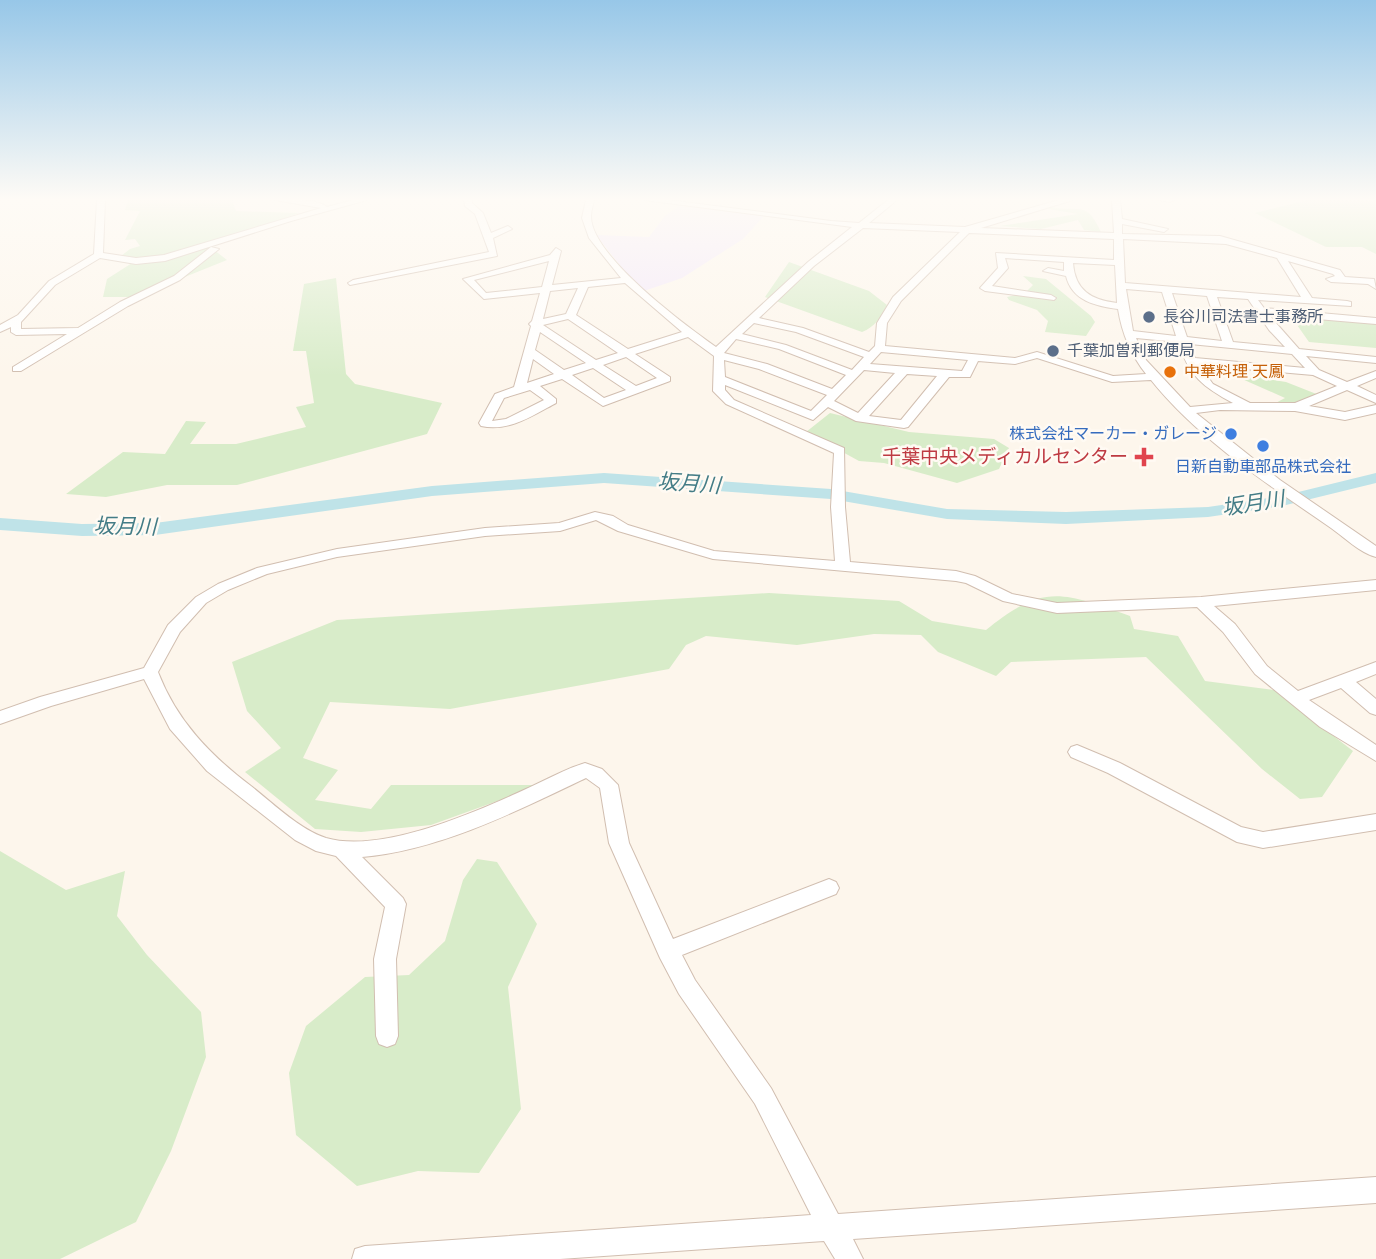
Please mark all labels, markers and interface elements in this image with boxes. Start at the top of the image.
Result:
place label: 長谷川司法書士事務所 [1163,307,1323,327]
marker: 長谷川司法書士事務所 [1141,309,1157,325]
place label: 千葉加曽利郵便局 [1067,341,1195,361]
marker: 千葉加曽利郵便局 [1045,343,1061,359]
place label: 中華料理 天鳳 [1184,362,1284,382]
marker: 中華料理 天鳳 [1162,364,1178,380]
place label: 株式会社マーカー・ガレージ [1009,424,1217,444]
marker: 株式会社マーカー・ガレージ [1223,426,1239,442]
marker: 日新自動車部品株式会社 [1255,438,1271,454]
place label: 千葉中央メディカルセンター [882,446,1128,468]
marker: 千葉中央メディカルセンター [1134,447,1154,467]
place label: 日新自動車部品株式会社 [1175,457,1351,477]
water label: 坂月川 [657,469,723,499]
water label: 坂月川 [1220,486,1288,521]
water label: 坂月川 [93,514,159,540]

